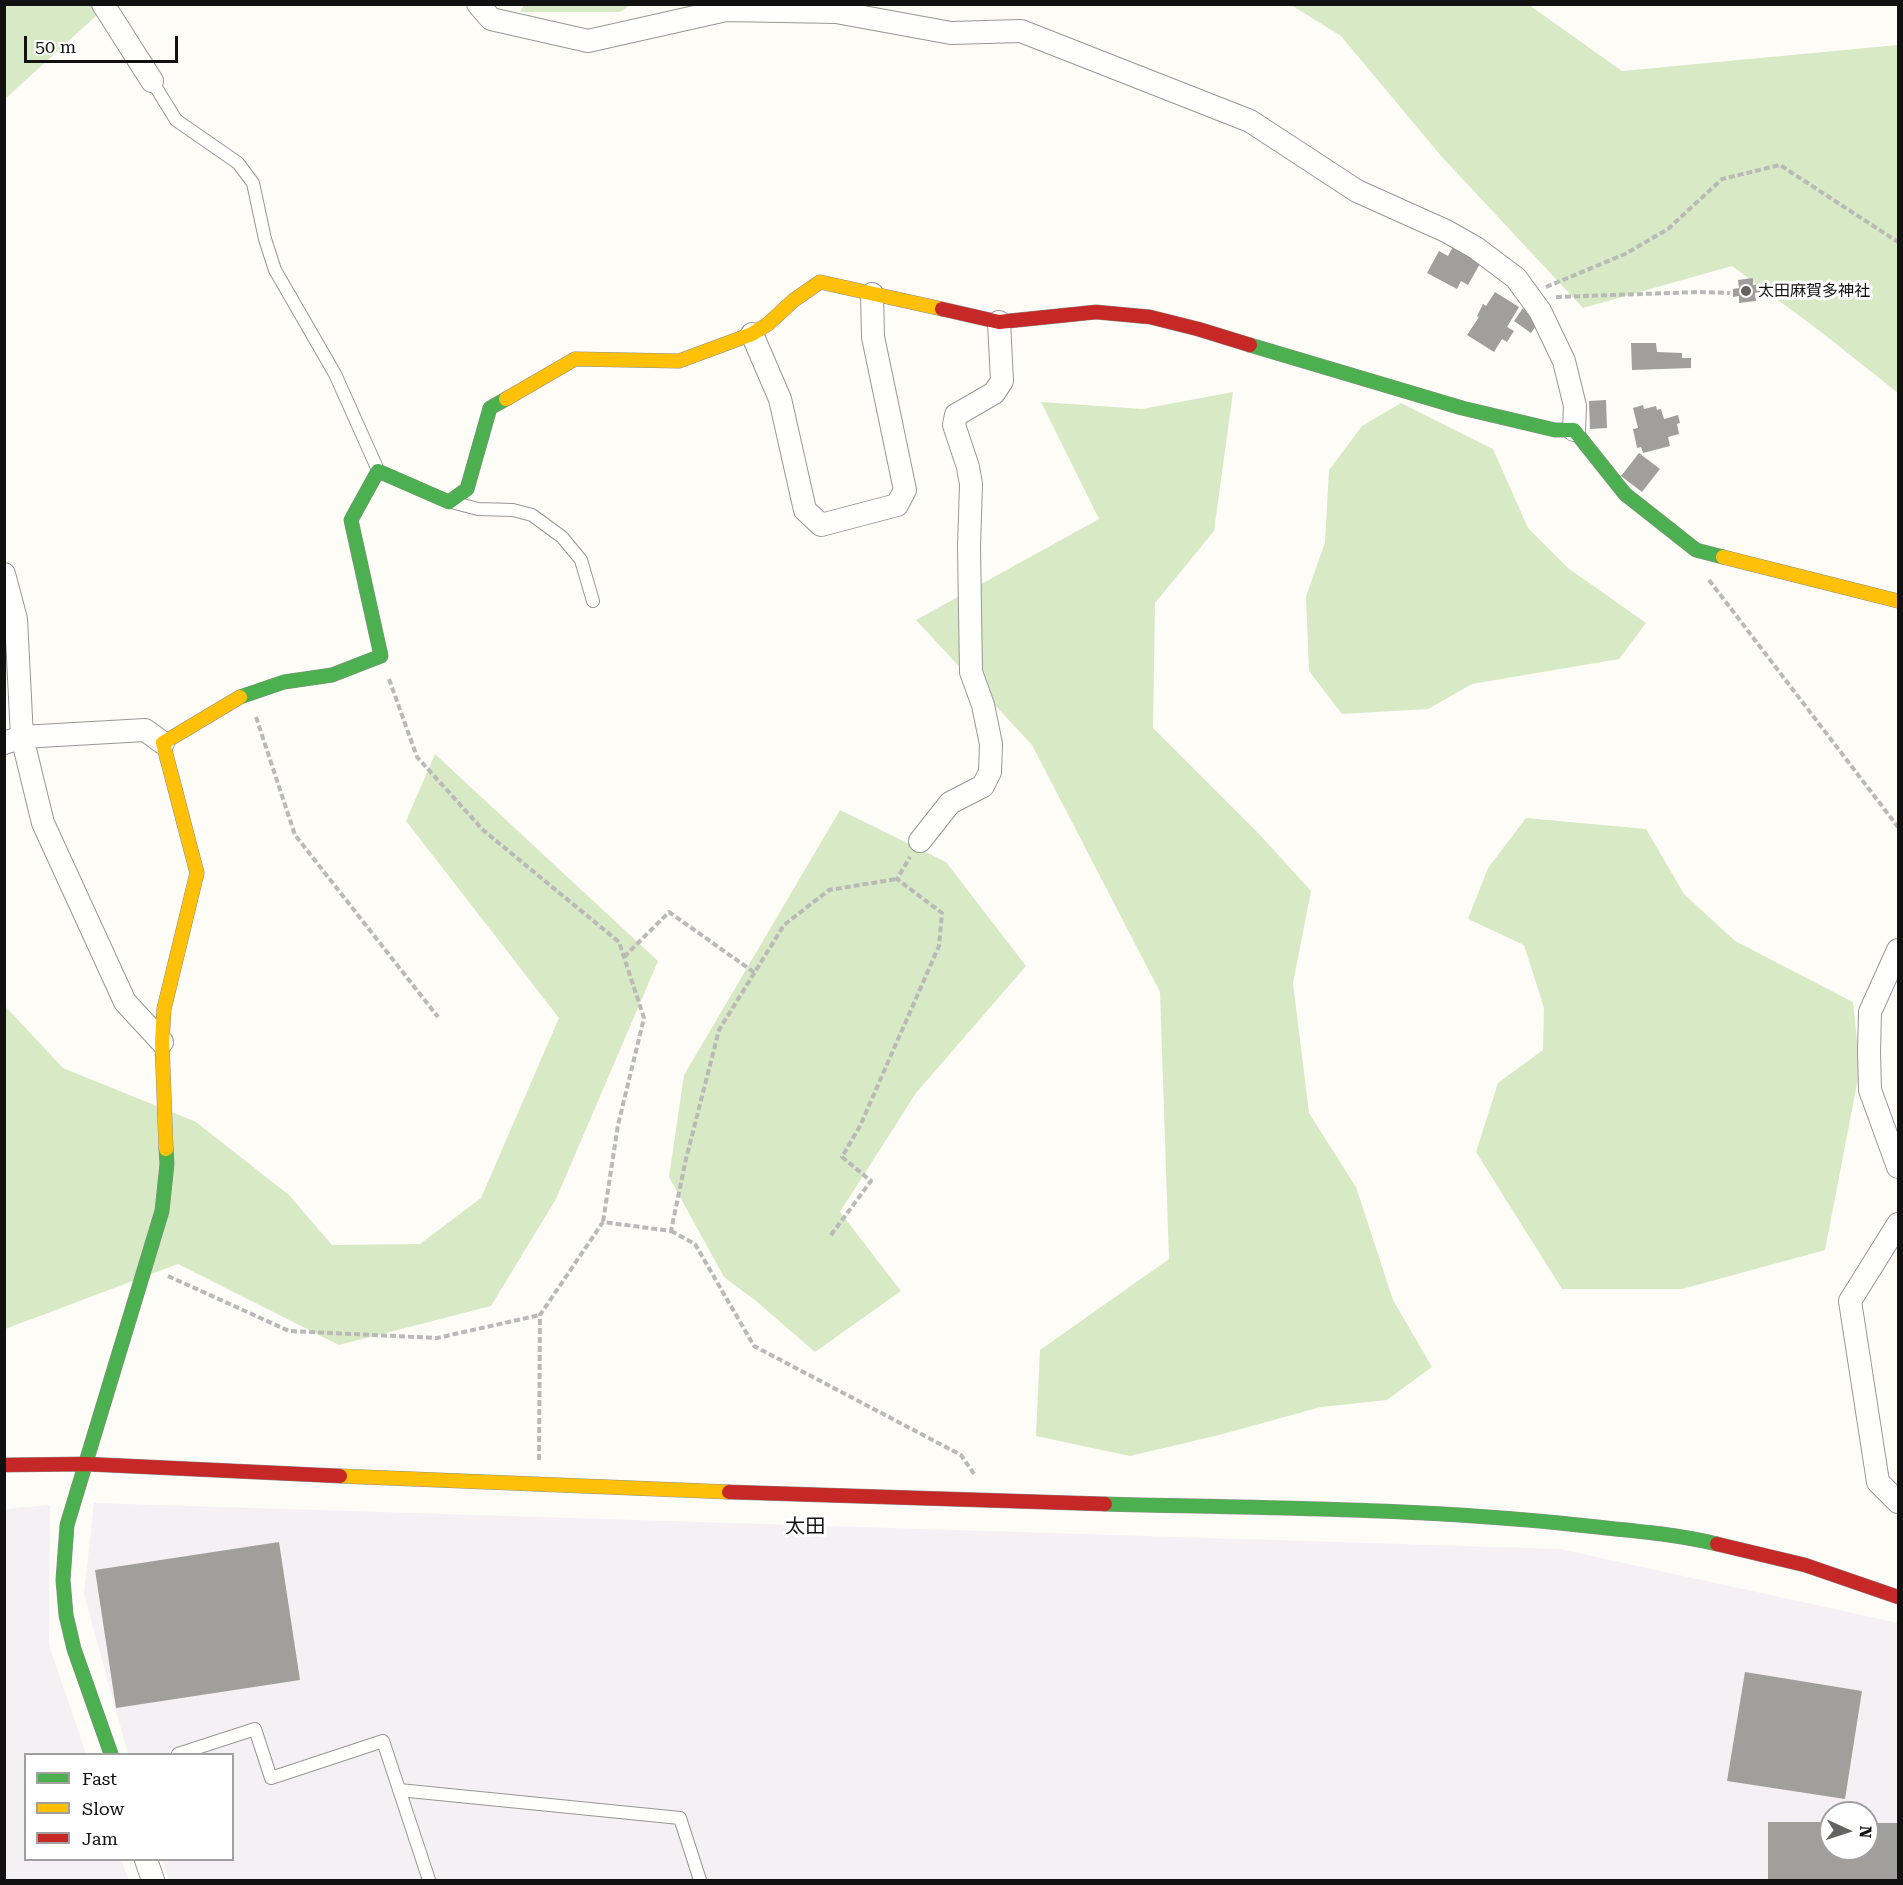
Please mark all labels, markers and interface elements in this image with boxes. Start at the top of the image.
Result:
scale bar [27,24,182,62]
text: 50 m [35,36,76,57]
place label: 太田麻賀多神社 [1758,281,1870,301]
marker: 太田麻賀多神社 [1739,284,1753,298]
district label: 太田 [785,1515,825,1539]
legend [24,1753,234,1861]
text: Fast [82,1768,117,1789]
text: Slow [82,1798,124,1819]
north arrow [1819,1801,1879,1861]
text: N [1856,1825,1875,1839]
text: Jam [82,1828,118,1849]

